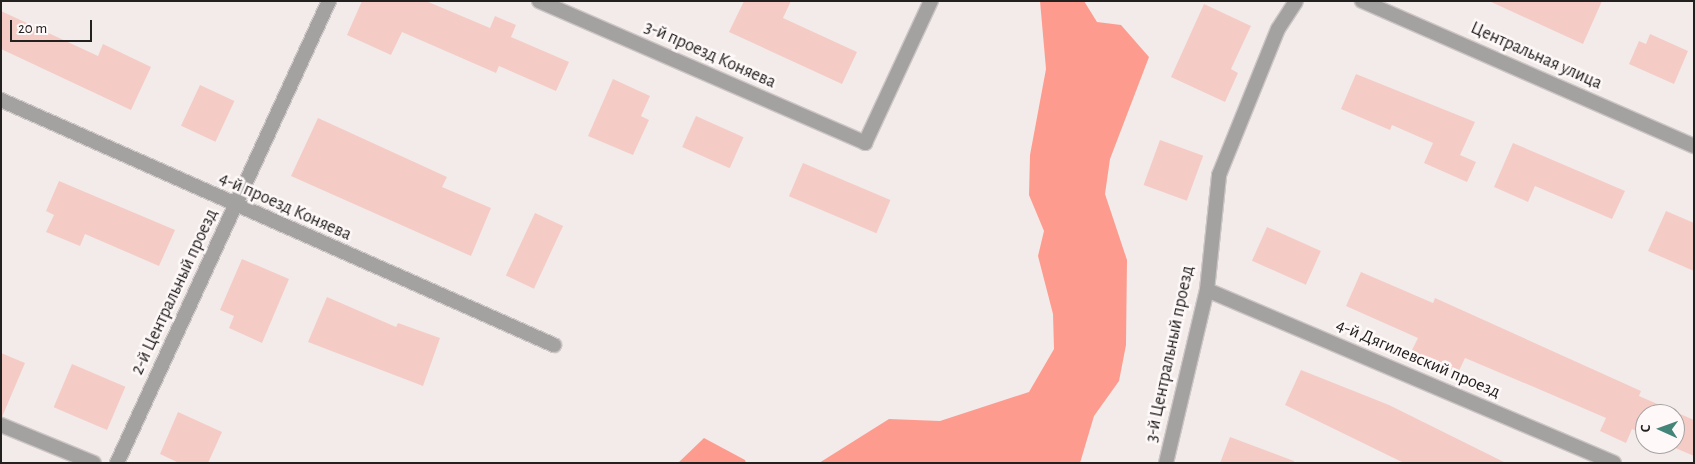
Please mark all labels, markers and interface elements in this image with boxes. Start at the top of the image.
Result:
scale bar [12,10,95,42]
street label: 3-й проезд Коняева [641,16,779,94]
street label: Центральная улица [1467,17,1605,95]
text: 20 m [18,21,47,36]
street label: 4-й проезд Коняева [215,168,355,246]
street label: 2-й Центральный проезд [127,206,223,378]
street label: 3-й Центральный проезд [1141,264,1199,444]
street label: 4-й Дягилевский проезд [1333,315,1503,403]
north arrow [1635,404,1685,454]
text: С [1639,424,1653,433]

